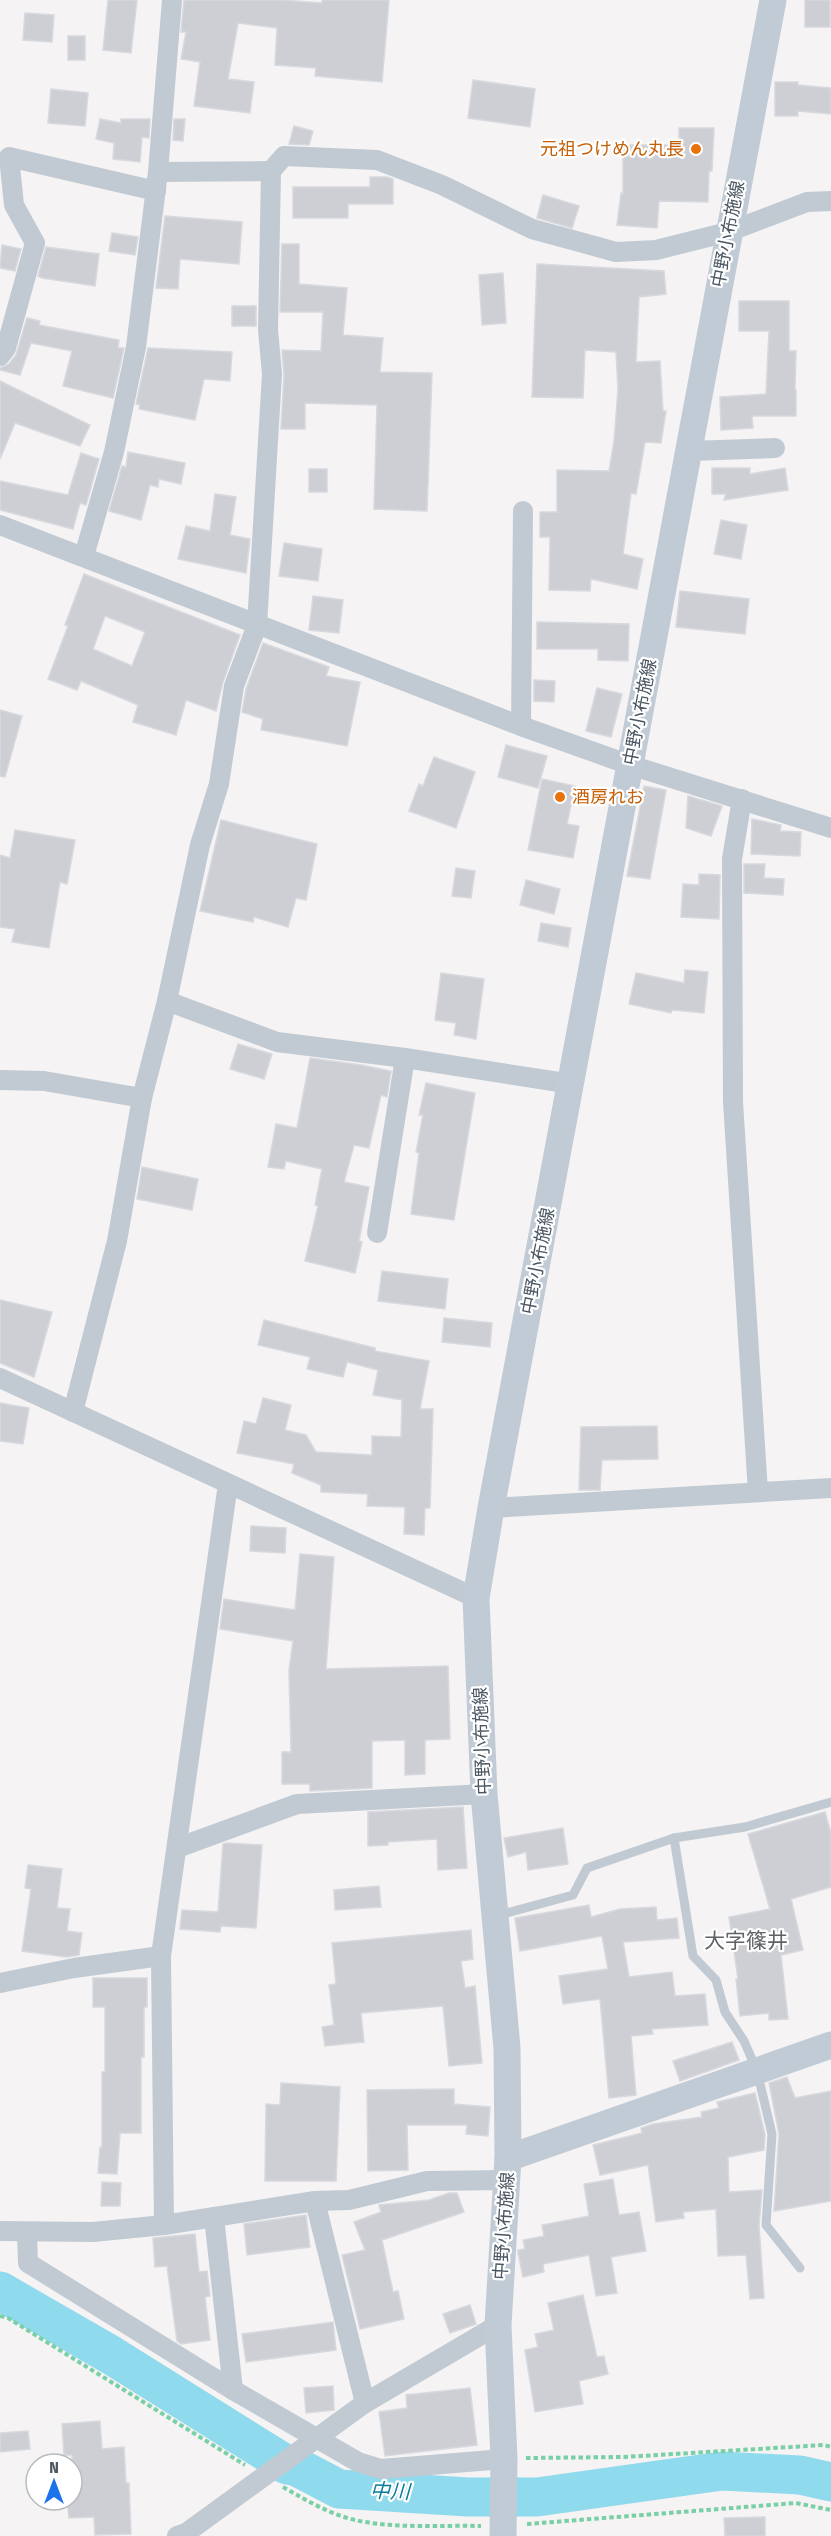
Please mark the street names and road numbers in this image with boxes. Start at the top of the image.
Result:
street label: 中野小布施線 [707,179,749,289]
street label: 中野小布施線 [619,657,661,767]
street label: 中野小布施線 [517,1206,559,1316]
street label: 中野小布施線 [469,1687,495,1795]
street label: 中野小布施線 [489,2171,519,2281]

